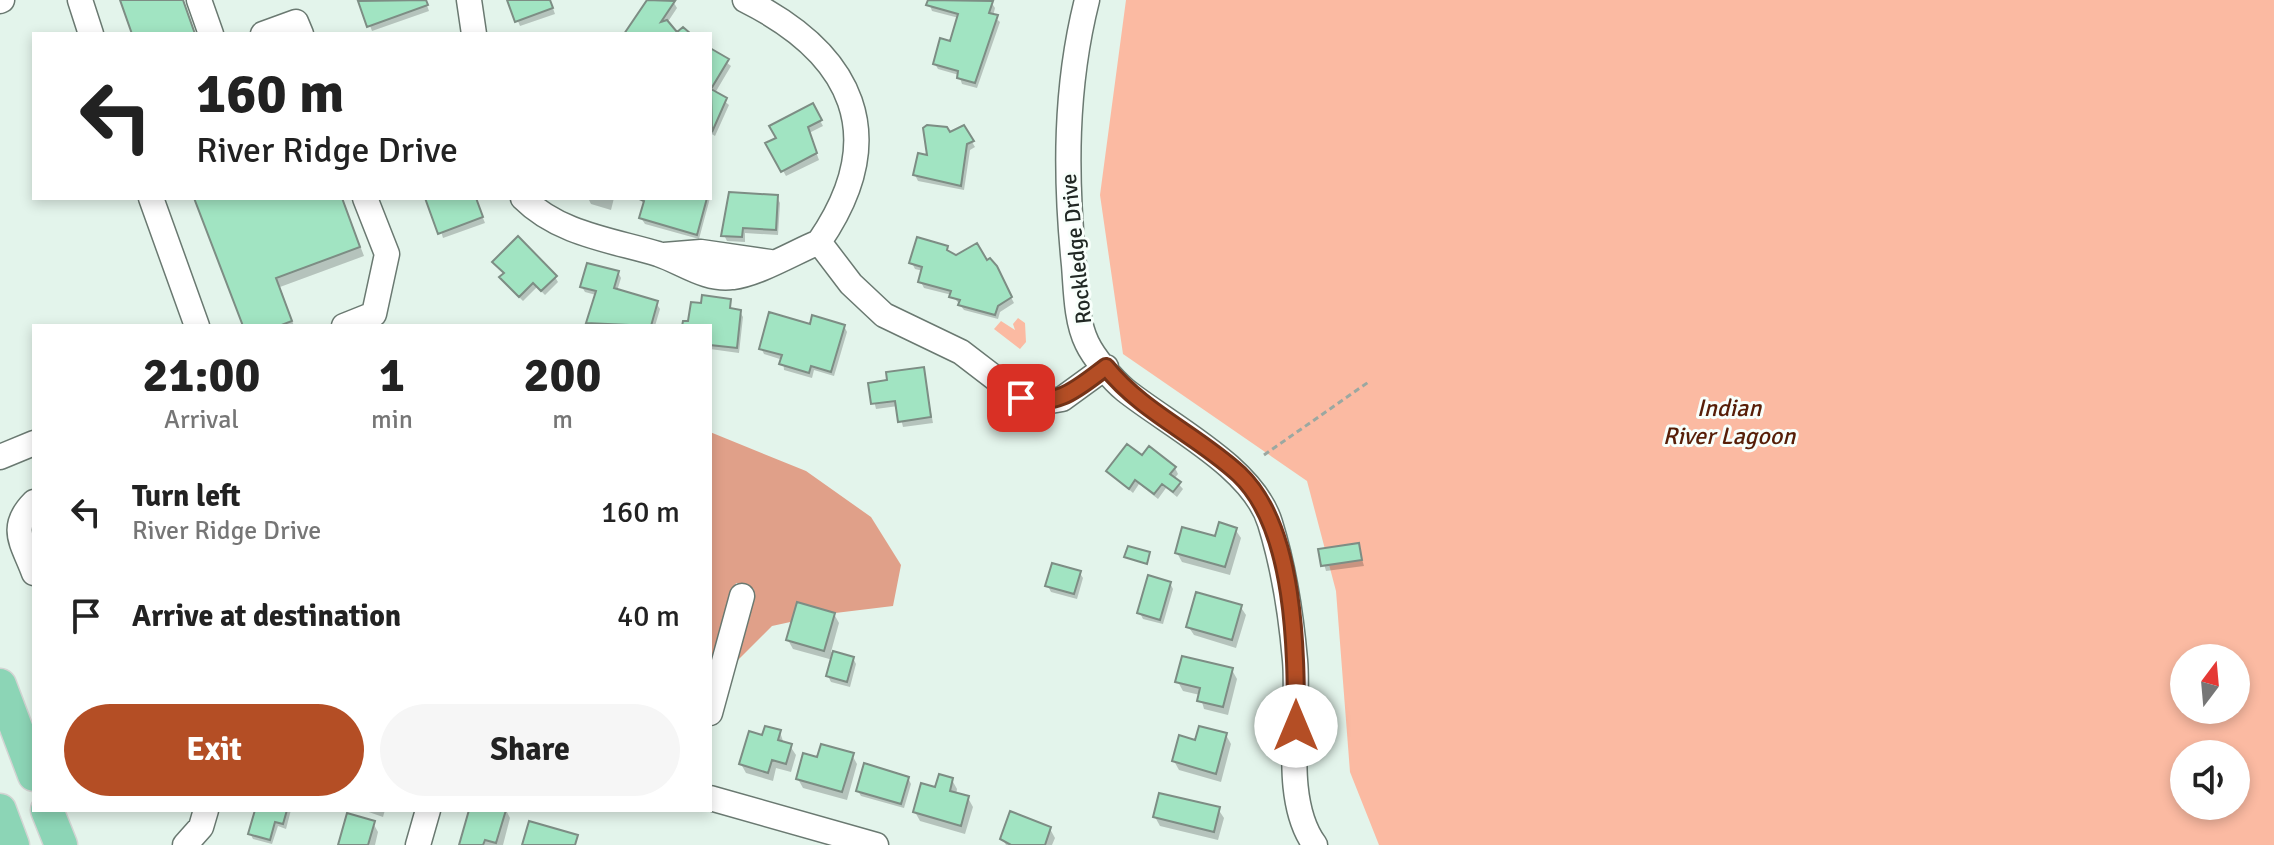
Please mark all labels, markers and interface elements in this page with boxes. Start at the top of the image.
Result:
text: 160 m [196,59,344,128]
icon: left [64,64,168,168]
text: River Ridge Drive [196,128,458,173]
street label: Rockledge Drive [1055,172,1097,326]
text: 21:00 [143,346,260,405]
text: 1 [379,346,405,405]
text: 200 [524,346,601,405]
pin [987,364,1055,432]
icon: arrive [999,376,1043,420]
water label: Indian River Lagoon [1663,393,1796,451]
text: Arrival [164,404,239,436]
text: min [371,404,413,436]
text: m [552,404,573,436]
text: Turn left [132,478,241,515]
icon: left [64,490,108,534]
text: 160 m [601,494,680,531]
text: River Ridge Drive [132,515,321,547]
icon: arrive [64,594,108,638]
text: Arrive at destination [132,598,401,635]
text: 40 m [617,598,680,635]
north arrow [2170,644,2250,724]
map controls [2170,644,2250,820]
position arrow [1254,684,1338,768]
button: Exit [64,704,364,796]
button: Share [380,704,680,796]
button: sound [2170,740,2250,820]

